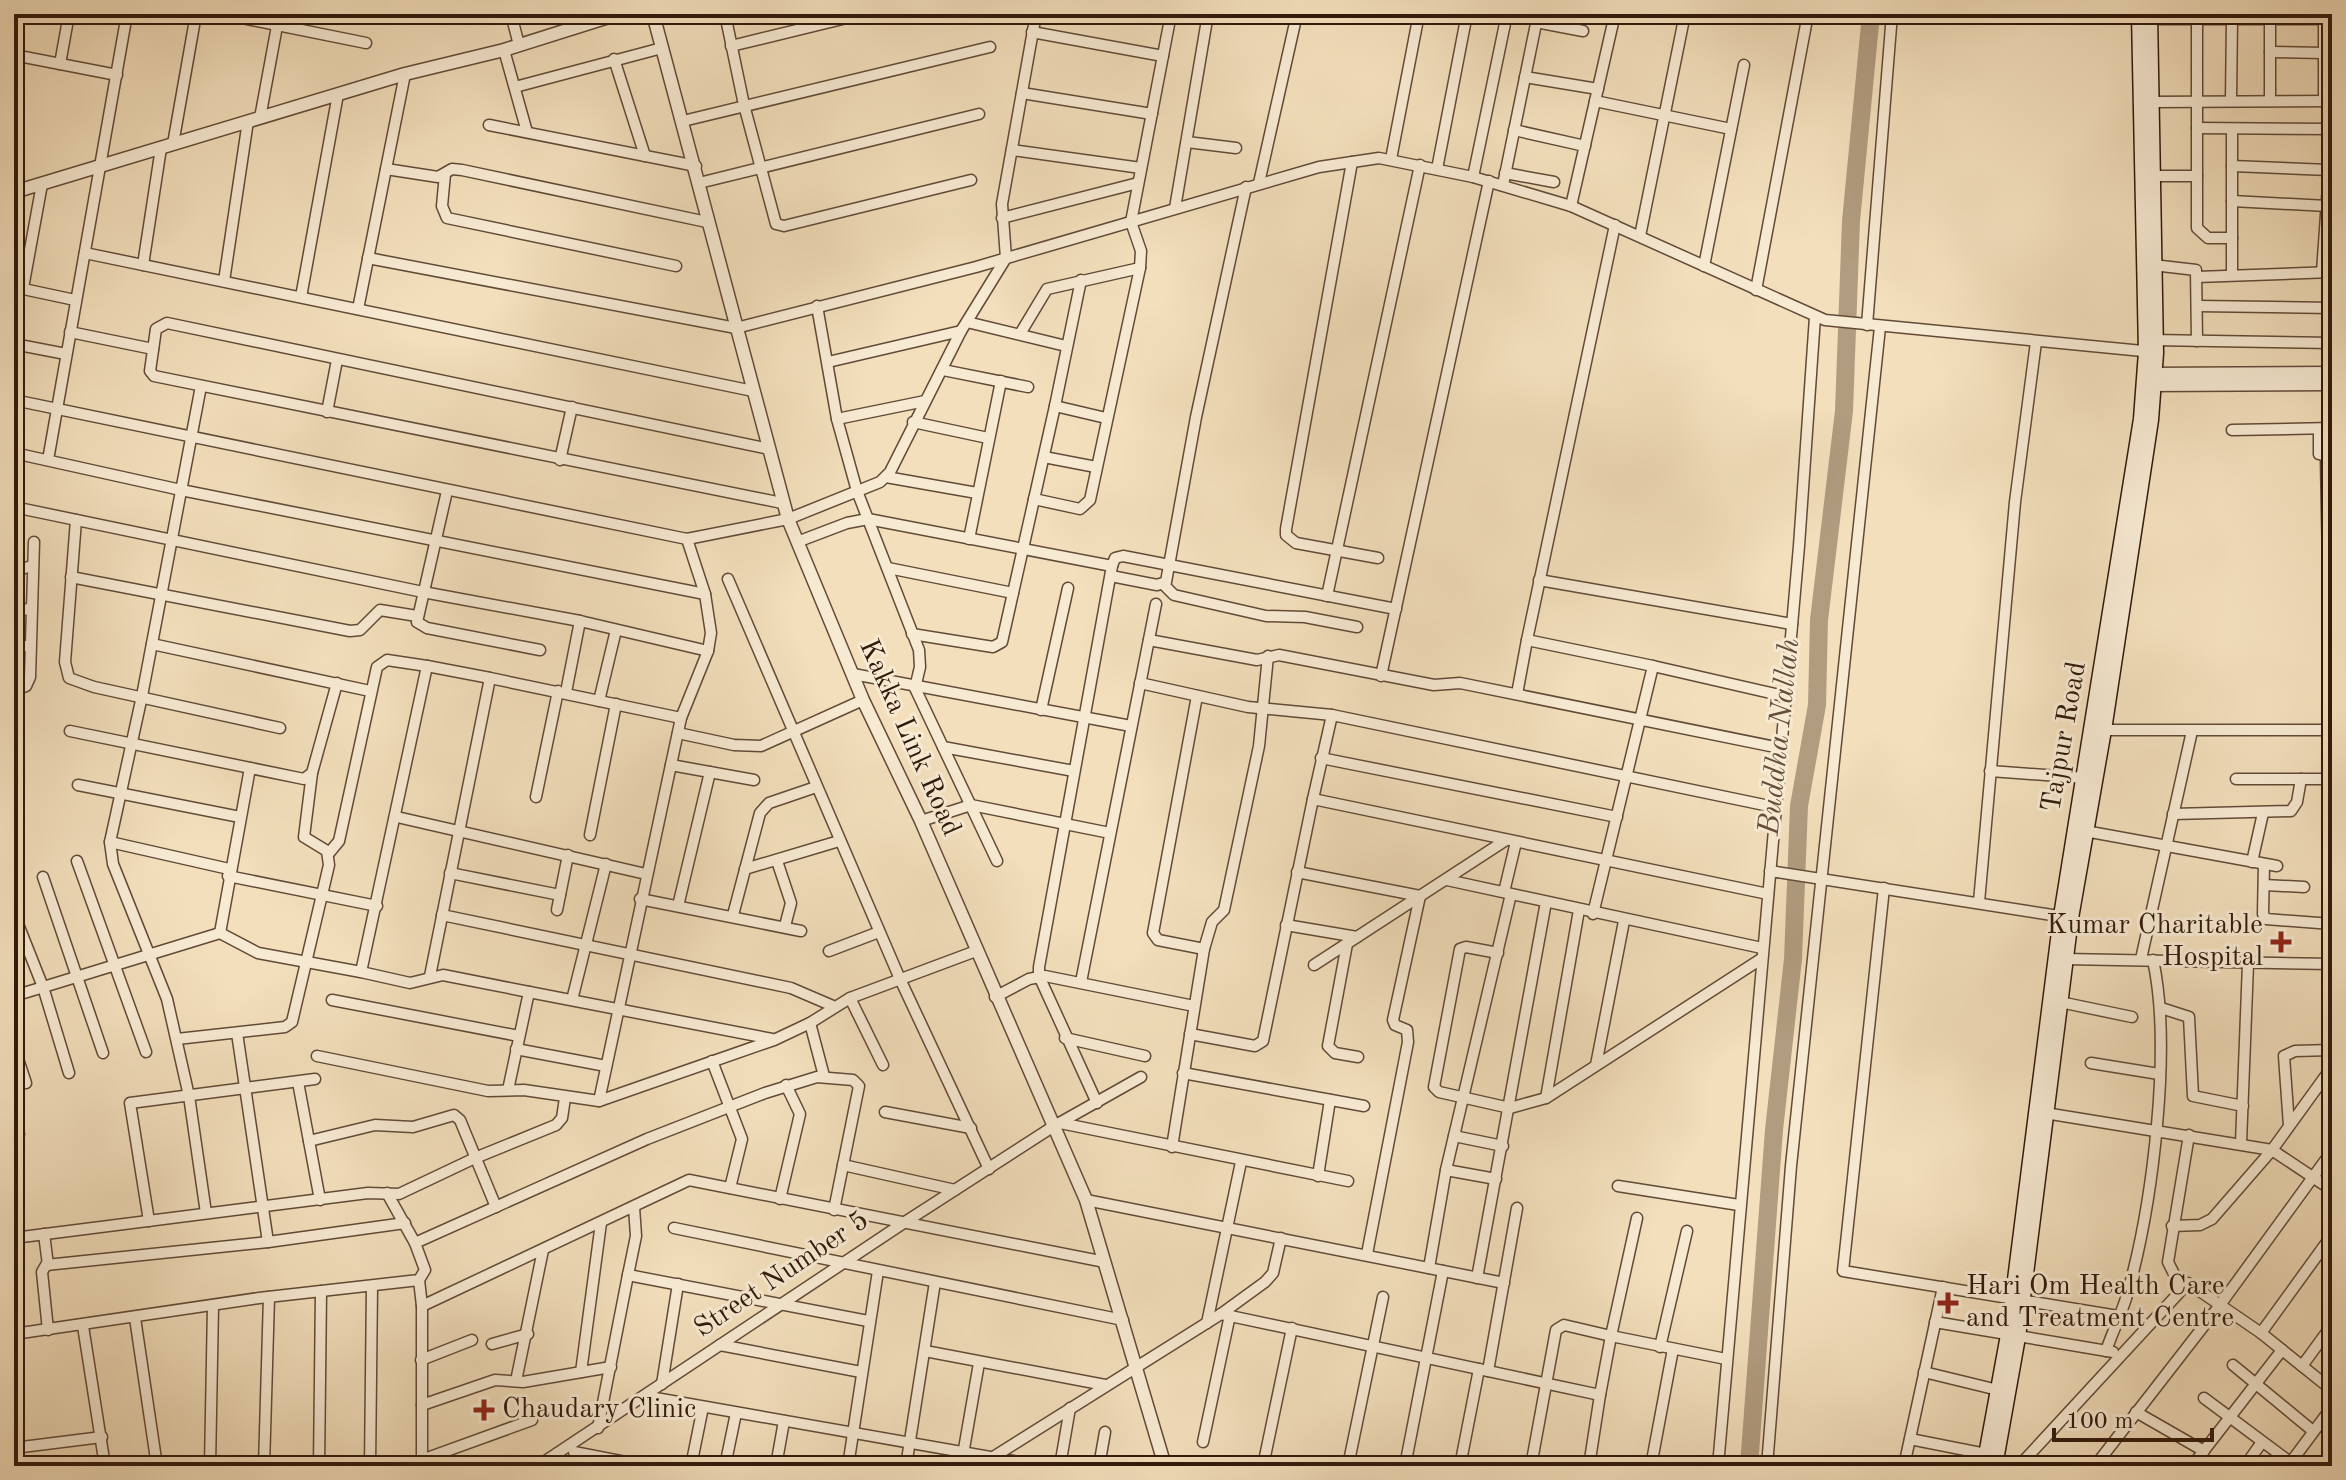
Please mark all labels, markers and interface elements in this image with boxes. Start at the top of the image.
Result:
street label: Kakka Link Road [853,635,965,841]
water label: Buddha Nallah [1755,637,1805,838]
street label: Tajpur Road [2038,659,2092,815]
place label: Kumar Charitable Hospital [2046,912,2263,972]
marker: Kumar Charitable Hospital [2270,931,2292,953]
street label: Street Number 5 [690,1206,874,1344]
place label: Hari Om Health Care and Treatment Centre [1966,1273,2234,1333]
marker: Hari Om Health Care and Treatment Centre [1937,1292,1959,1314]
scale bar [2054,1392,2212,1442]
place label: Chaudary Clinic [502,1396,696,1424]
marker: Chaudary Clinic [473,1399,495,1421]
text: 100 m [2066,1410,2134,1434]

